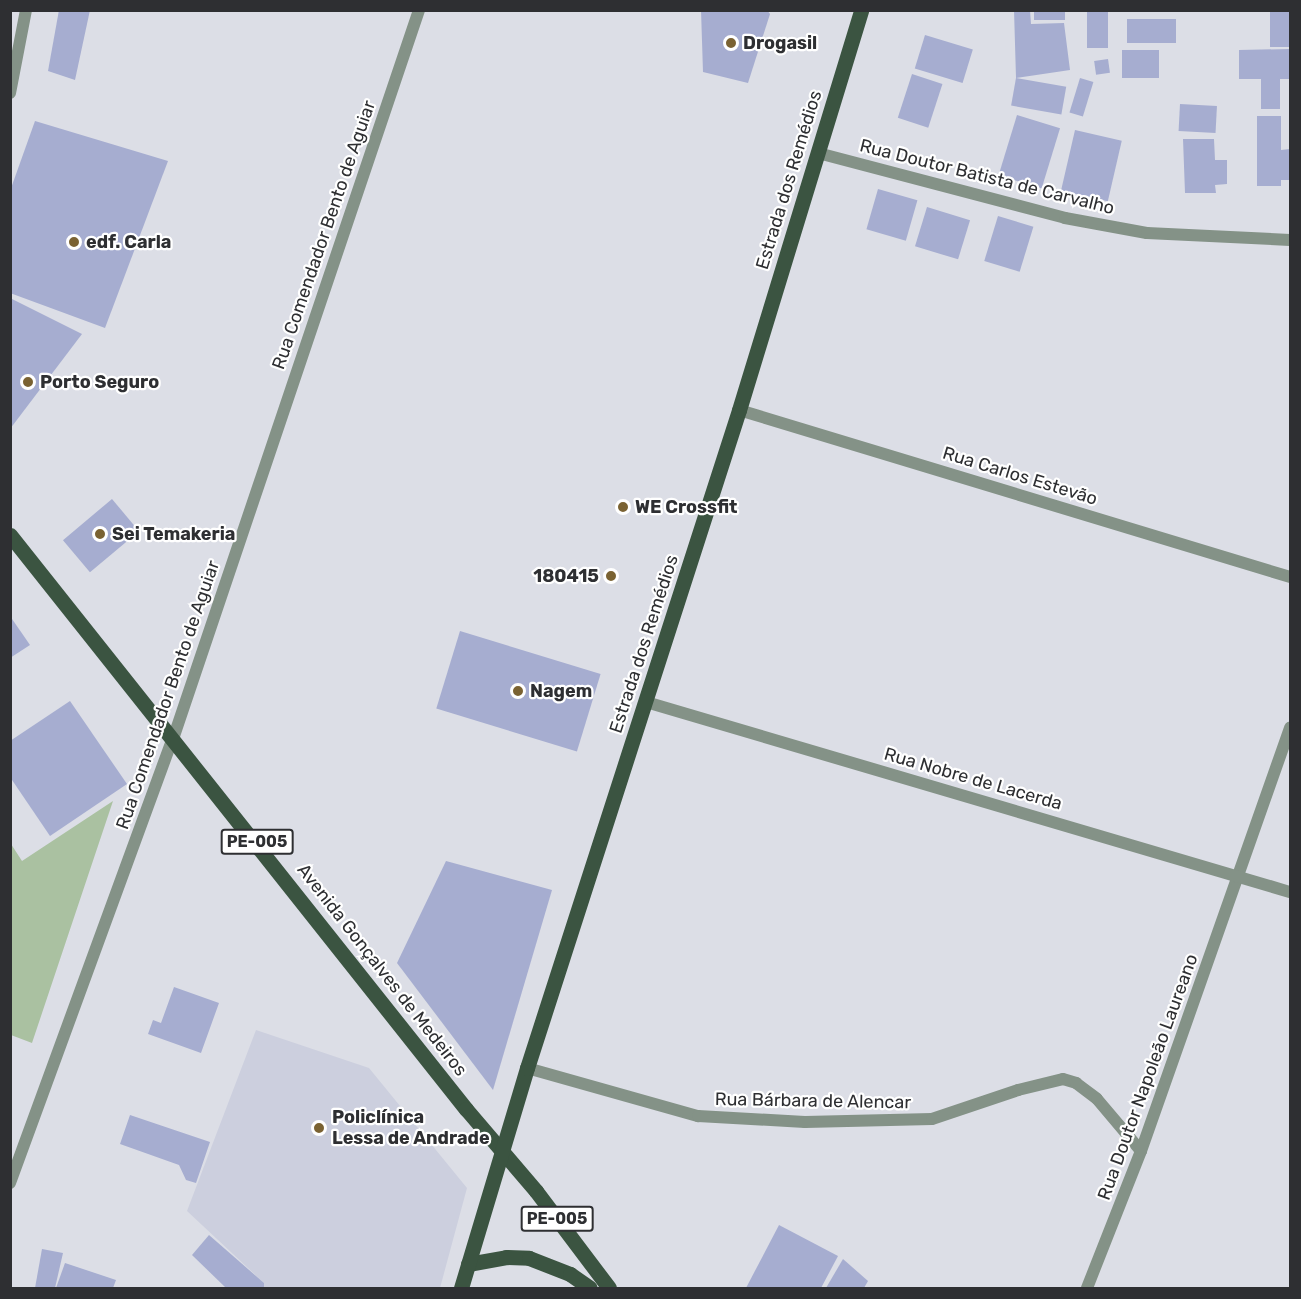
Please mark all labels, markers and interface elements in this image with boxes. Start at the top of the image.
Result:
place label: Drogasil [743,32,817,54]
marker: Drogasil [724,36,738,50]
street label: Estrada dos Remédios [752,88,826,272]
street label: Rua Comendador Bento de Aguiar [268,97,380,373]
street label: Rua Doutor Batista de Carvalho [857,135,1117,219]
place label: edf. Carla [86,231,171,253]
marker: edf. Carla [67,235,81,249]
place label: Porto Seguro [40,371,159,393]
marker: Porto Seguro [21,375,35,389]
street label: Rua Carlos Estevão [940,442,1100,510]
place label: WE Crossfit [635,496,737,518]
marker: WE Crossfit [616,500,630,514]
place label: Sei Temakeria [112,523,236,545]
marker: Sei Temakeria [93,527,107,541]
street label: Estrada dos Remédios [605,552,683,736]
street label: Rua Comendador Bento de Aguiar [112,557,224,833]
place label: 180415 [533,565,599,587]
marker: 180415 [604,569,618,583]
place label: Nagem [530,680,592,702]
marker: Nagem [511,684,525,698]
street label: Rua Nobre de Lacerda [881,743,1065,815]
road number: PE-005 [220,829,294,855]
street label: Avenida Gonçalves de Medeiros [292,860,472,1080]
street label: Rua Doutor Napoleão Laureano [1093,951,1203,1203]
street label: Rua Bárbara de Alencar [714,1088,912,1114]
place label: Policlínica Lessa de Andrade [332,1107,490,1150]
marker: Policlínica Lessa de Andrade [310,1119,328,1137]
road number: PE-005 [520,1206,594,1232]

